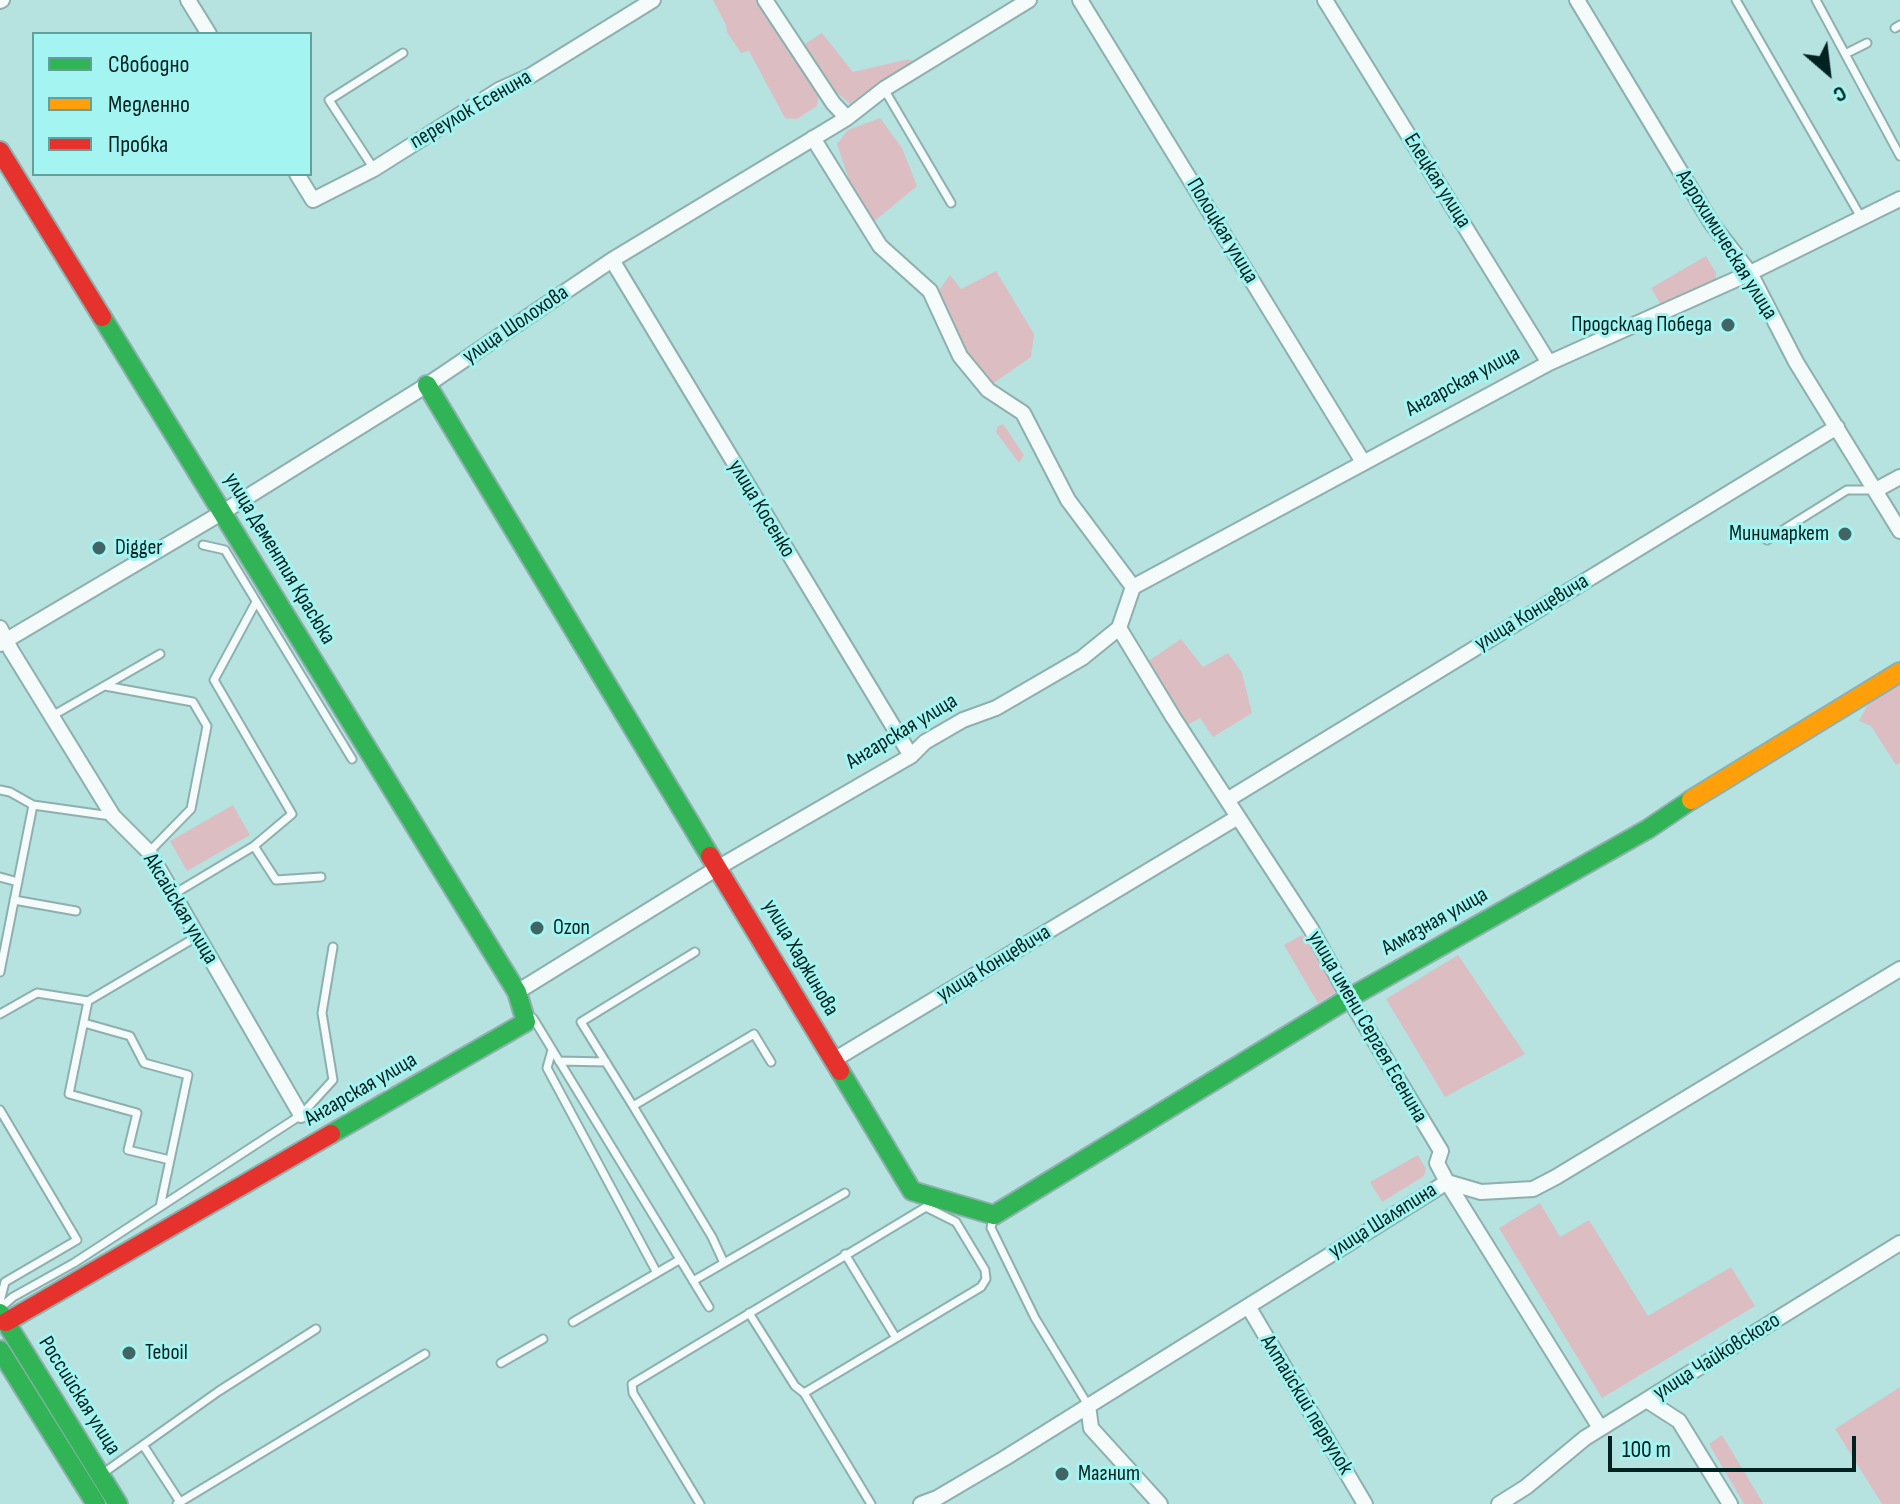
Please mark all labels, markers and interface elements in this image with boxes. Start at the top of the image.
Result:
legend [32,32,312,176]
north arrow [1788,32,1868,112]
text: Свободно [108,50,189,79]
street label: переулок Есенина [406,65,536,155]
text: С [1828,79,1851,108]
text: Медленно [108,90,190,119]
street label: Елецкая улица [1398,129,1476,233]
text: Пробка [108,130,168,159]
street label: Агрохимическая улица [1669,165,1783,325]
street label: Полоцкая улица [1180,174,1264,288]
street label: улица Шолохова [458,280,574,370]
place label: Продсклад Победа [1571,312,1712,338]
marker: Продсклад Победа [1719,316,1737,334]
street label: Ангарская улица [1402,341,1524,423]
street label: улица Косенко [722,455,800,563]
street label: улица Дементия Красюка [217,468,341,650]
place label: Минимаркет [1729,521,1829,547]
marker: Минимаркет [1836,525,1854,543]
place label: Digger [115,535,163,561]
marker: Digger [90,539,108,557]
street label: улица Концевича [1470,569,1594,657]
street label: Ангарская улица [842,688,962,776]
street label: Аксайская улица [137,849,223,969]
street label: Алмазная улица [1377,882,1493,962]
street label: улица Хаджинова [756,895,844,1021]
place label: Ozon [553,915,590,941]
marker: Ozon [528,919,546,937]
street label: улица Концевича [932,920,1056,1008]
street label: улица имени Сергея Есенина [1301,926,1433,1128]
street label: Ангарская улица [300,1047,422,1133]
street label: улица Шаляпина [1324,1177,1442,1265]
street label: улица Чайковского [1649,1308,1785,1406]
street label: Алтайский переулок [1254,1331,1358,1479]
street label: Российская улица [32,1332,126,1460]
place label: Teboil [145,1340,188,1366]
marker: Teboil [120,1344,138,1362]
scale bar [1612,1420,1860,1470]
text: 100 m [1622,1435,1671,1464]
place label: Магнит [1078,1461,1140,1487]
marker: Магнит [1053,1465,1071,1483]

